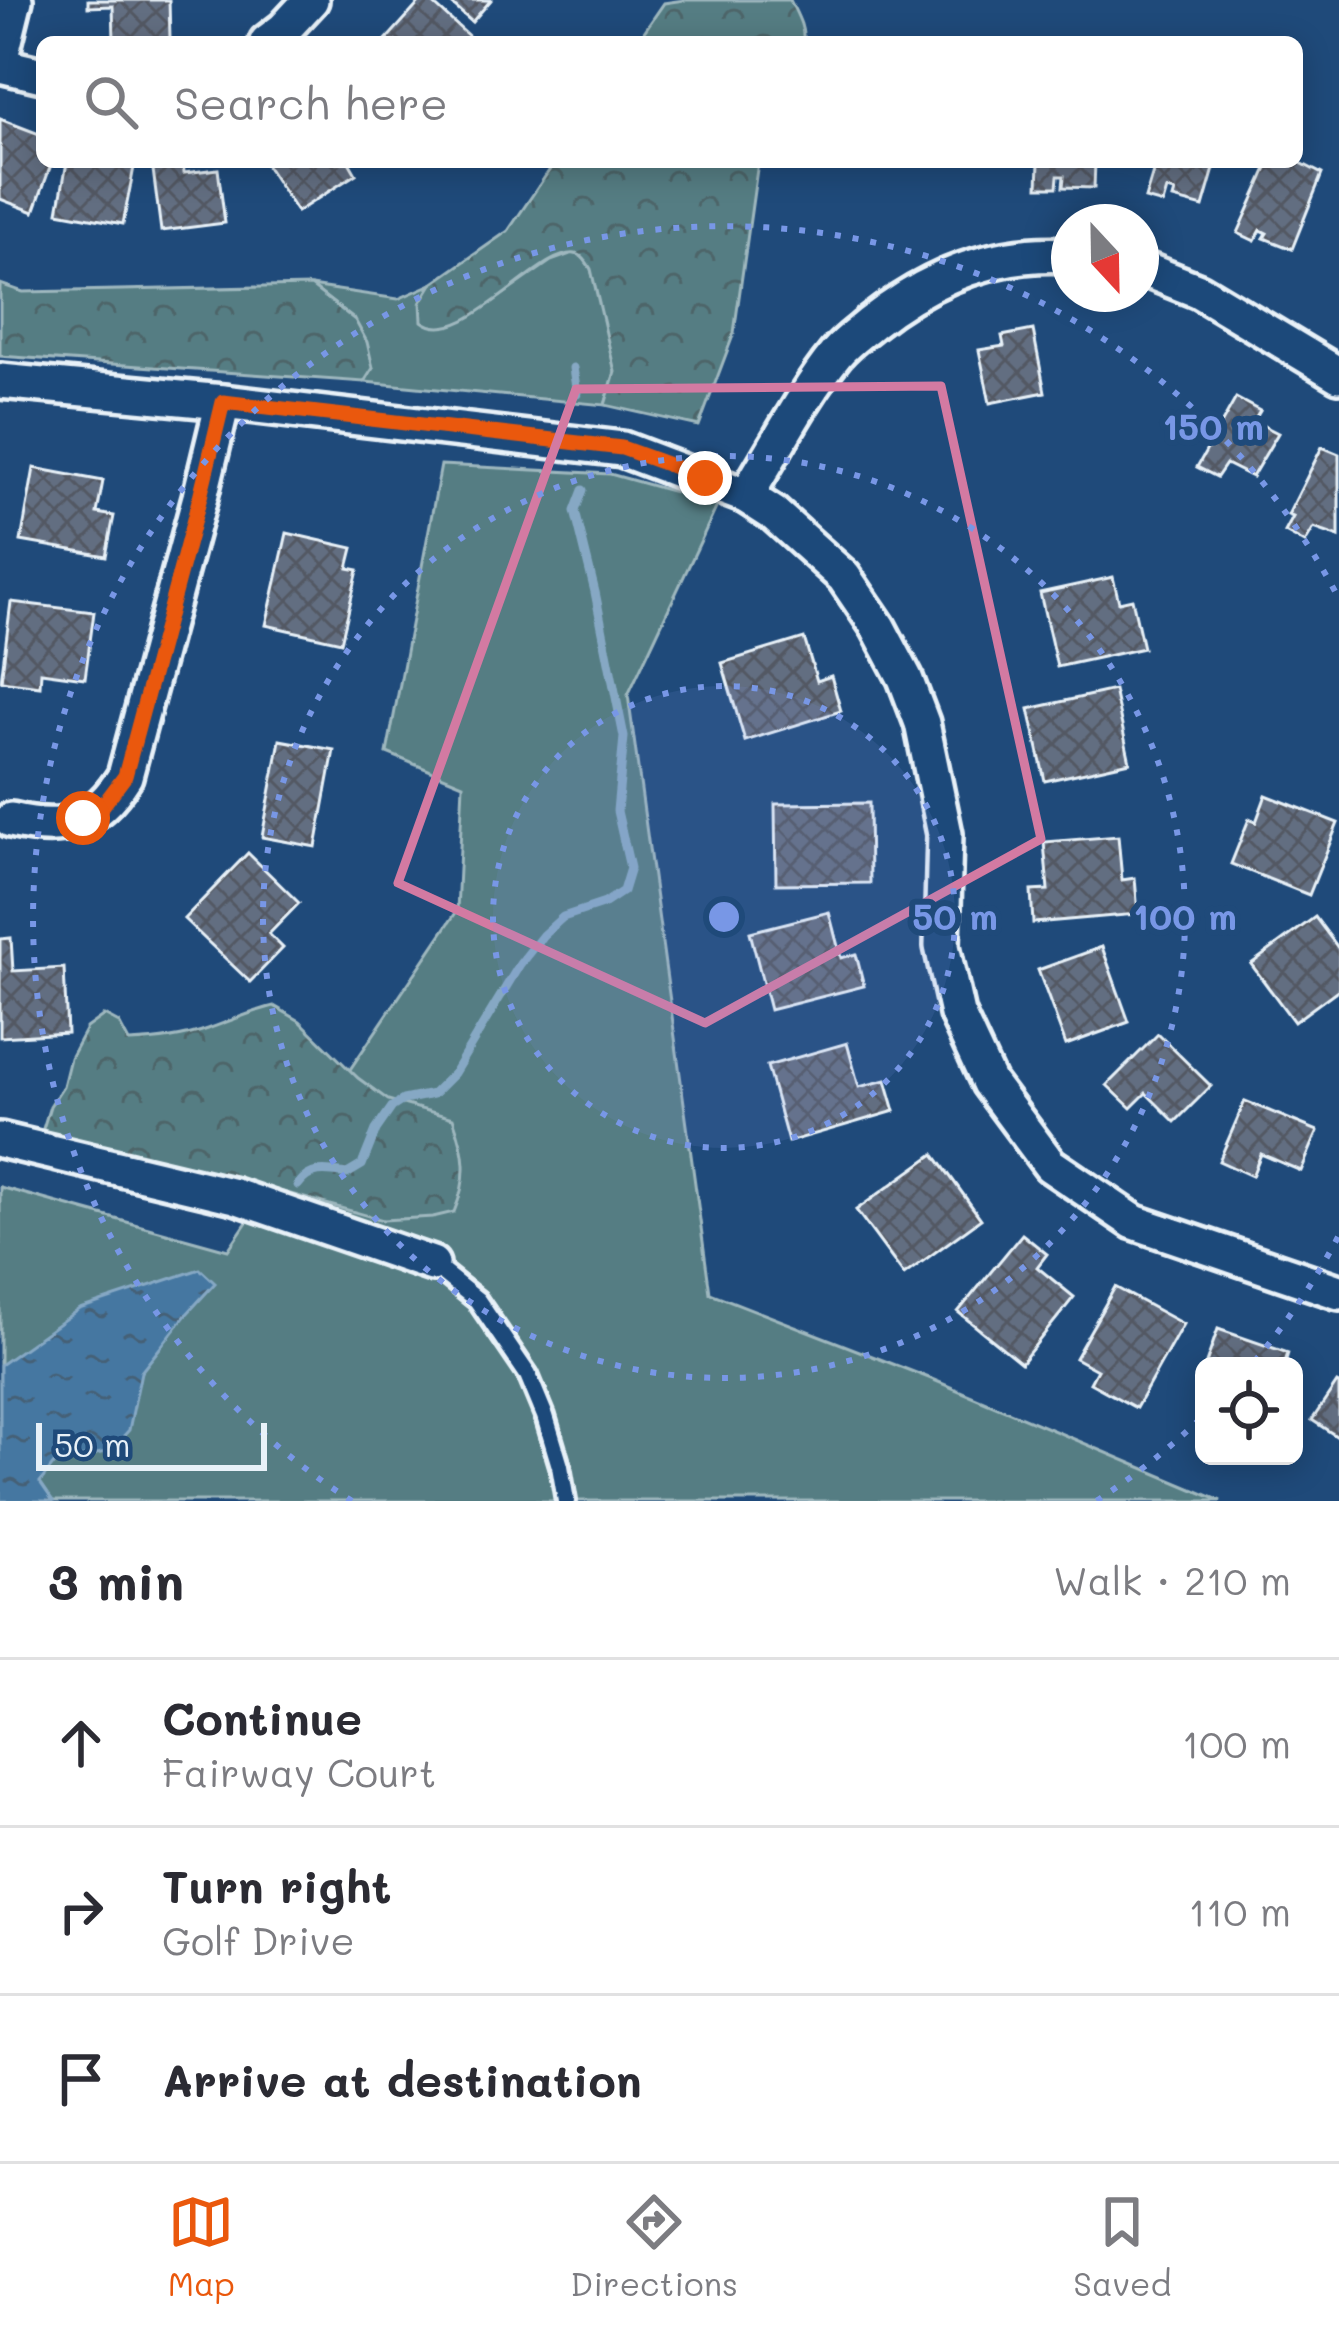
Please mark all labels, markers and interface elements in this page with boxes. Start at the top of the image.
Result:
search box [36,36,1303,168]
icon: search [78,69,144,135]
text: Search here [174,73,448,131]
north arrow [1051,204,1159,312]
text: 150 m [1162,402,1264,449]
route end [678,451,732,505]
route start [56,791,110,845]
text: 50 m [912,892,998,939]
text: 100 m [1133,892,1237,939]
centre of rings [703,896,745,938]
map controls [1195,1357,1303,1465]
button: locate [1195,1357,1303,1465]
scale bar [36,1417,267,1470]
text: 50 m [54,1422,130,1465]
text: 3 min [48,1546,184,1613]
text: Walk · 210 m [1053,1554,1291,1605]
text: Continue [162,1688,362,1746]
icon: ahead [48,1710,114,1776]
text: 100 m [1182,1717,1291,1768]
text: Fairway Court [162,1746,436,1797]
text: Turn right [162,1856,391,1914]
icon: right [48,1878,114,1944]
text: 110 m [1189,1885,1291,1936]
text: Golf Drive [162,1914,355,1965]
icon: arrive [48,2046,114,2112]
text: Arrive at destination [162,2050,642,2108]
tab: Map [168,2189,235,2304]
tab: Directions [570,2189,738,2304]
tab: Saved [1073,2189,1171,2304]

